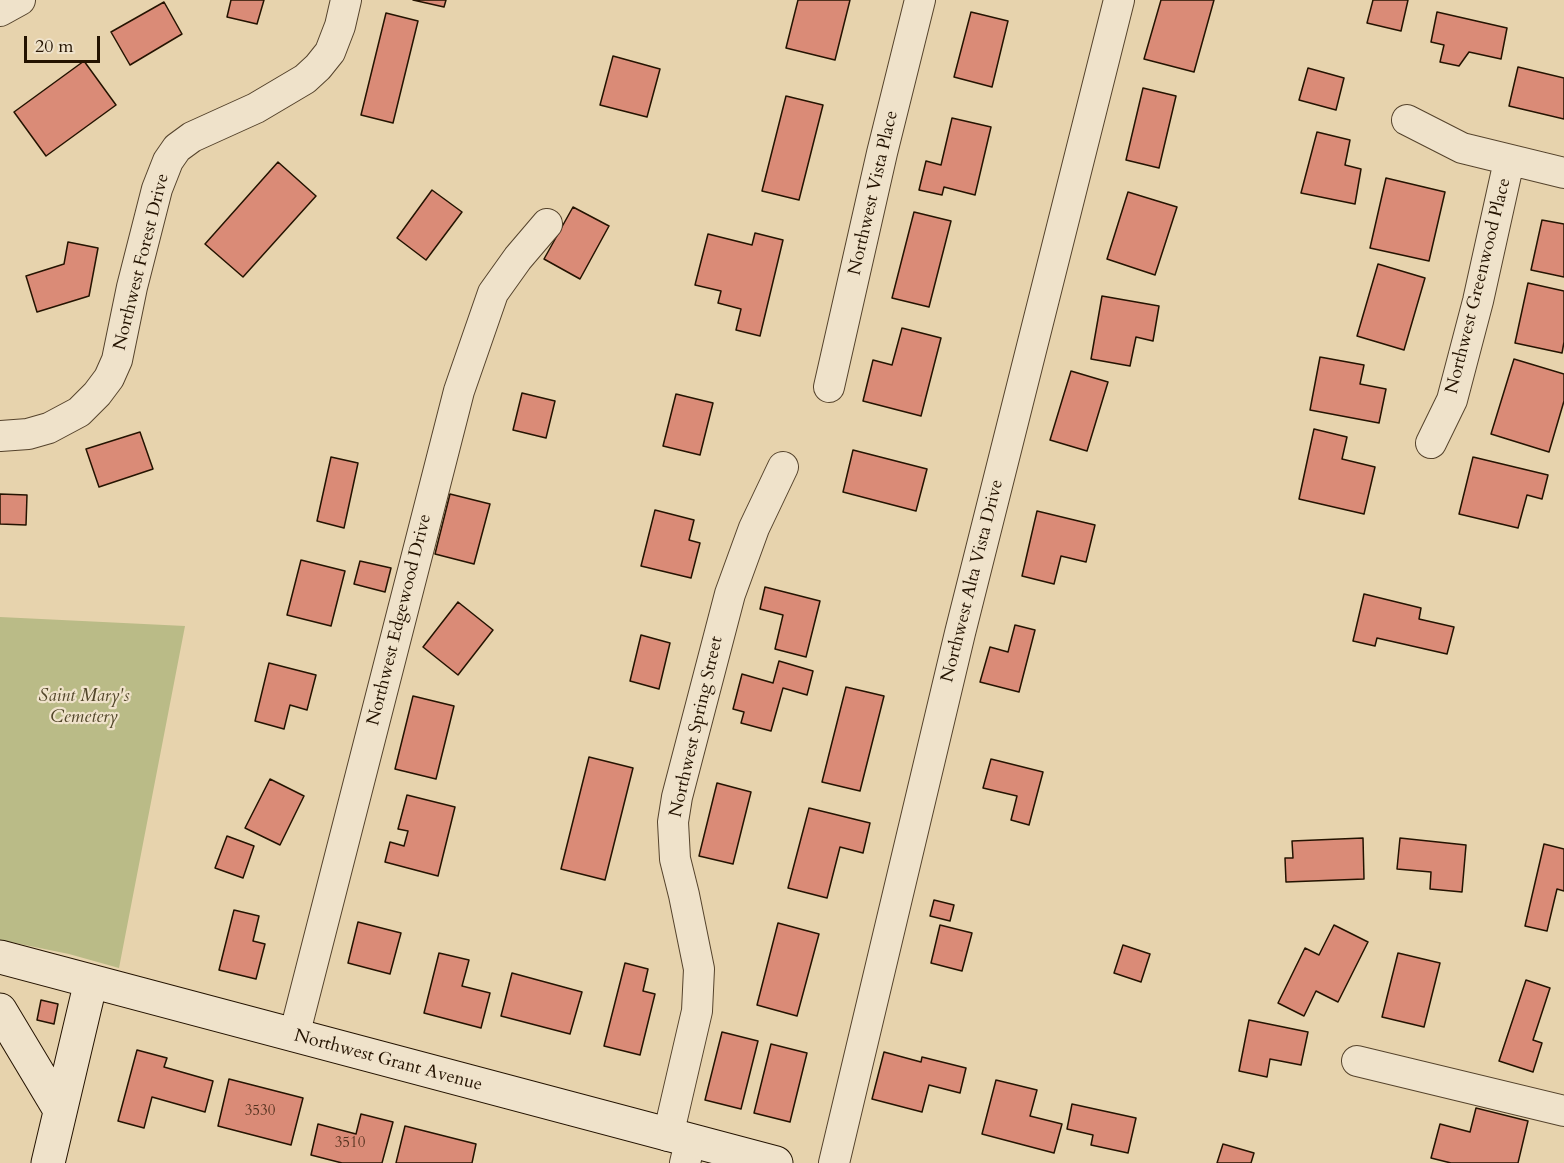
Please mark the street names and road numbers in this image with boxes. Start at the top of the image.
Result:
street label: Northwest Vista Place [845,109,903,277]
street label: Northwest Forest Drive [110,171,174,353]
street label: Northwest Greenwood Place [1442,176,1516,396]
street label: Northwest Alta Vista Drive [937,477,1009,685]
street label: Northwest Edgewood Drive [363,512,437,728]
street label: Northwest Spring Street [666,634,728,820]
street label: Northwest Grant Avenue [291,1025,485,1097]

